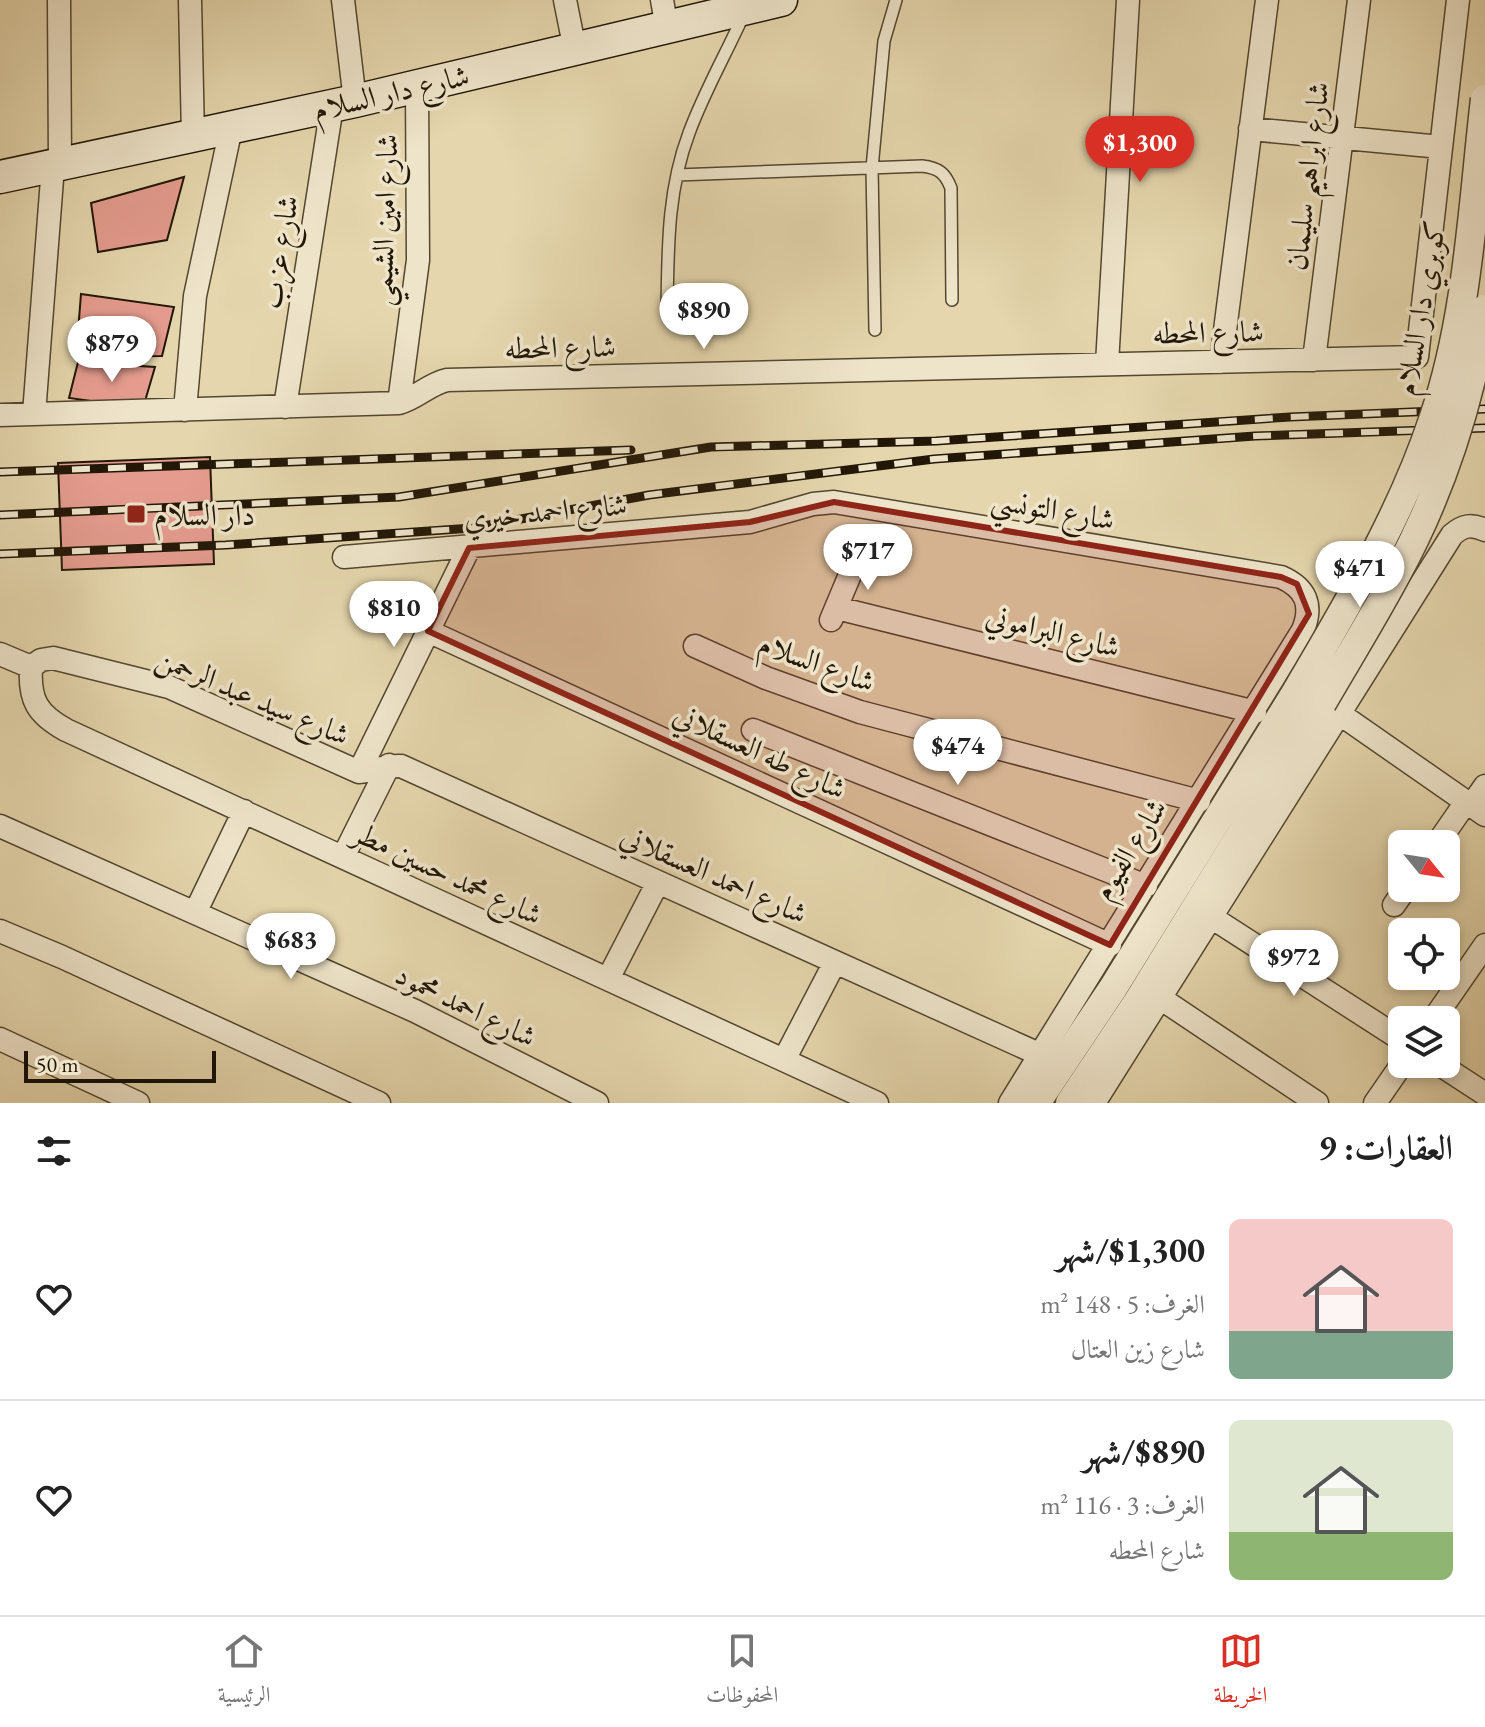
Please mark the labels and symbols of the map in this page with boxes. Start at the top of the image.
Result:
street label: شارع دار السلام [309,55,474,136]
street label: شارع ابراهيم سليمان [1276,79,1348,274]
pin: $1,300 [1075,116,1205,184]
street label: شارع امين الشيمي [361,133,415,307]
street label: شارع عزب [251,192,313,312]
street label: كوبري دار السلام [1385,218,1461,400]
pin: $890 [657,283,751,351]
street label: شارع المحطه [1152,312,1264,358]
pin: $879 [65,316,159,384]
street label: شارع المحطه [504,327,616,373]
street label: شارع التونسي [987,479,1118,548]
street label: شارع احمد خيري [462,484,629,544]
place label: دار السلام [154,495,255,541]
marker: دار السلام [125,503,147,525]
pin: $717 [821,524,915,592]
pin: $471 [1313,541,1407,609]
pin: $810 [347,581,441,649]
street label: شارع البراموني [980,596,1124,672]
street label: شارع السلام [751,623,881,708]
street label: شارع سيد عبد الرحمن [148,638,356,760]
street label: شارع طه العسقلاني [665,694,853,813]
pin: $474 [911,719,1005,787]
street label: شارع الفيوم [1083,791,1181,911]
street label: شارع محمد حسين مطر [342,811,549,939]
street label: شارع احمد العسقلاني [612,815,814,938]
north arrow [1388,830,1460,902]
pin: $683 [244,913,338,981]
pin: $972 [1247,930,1341,998]
street label: شارع احمد محمود [386,954,543,1061]
scale bar [24,1047,216,1083]

